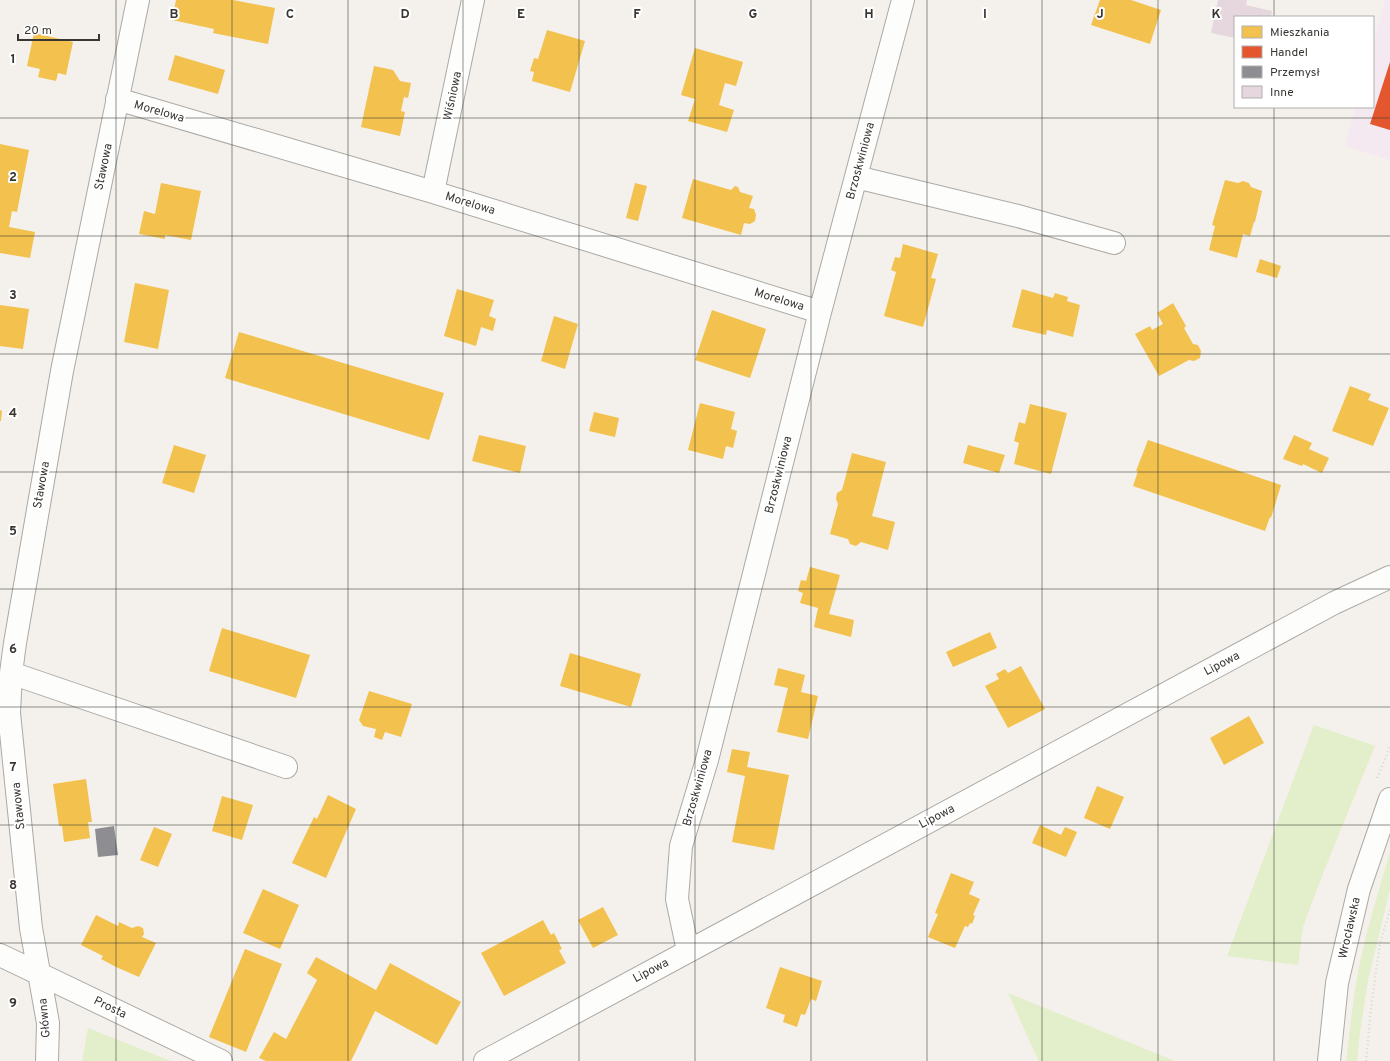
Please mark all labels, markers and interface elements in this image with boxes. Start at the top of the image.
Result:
text: B [170,7,179,23]
text: C [286,7,294,23]
text: D [400,7,410,23]
text: E [517,7,525,23]
text: F [633,7,641,23]
text: G [749,7,758,23]
text: H [864,7,874,23]
text: I [983,7,987,23]
text: J [1096,7,1104,23]
text: K [1211,7,1221,23]
scale bar [18,16,99,42]
legend [1234,16,1374,108]
text: 20 m [24,23,52,39]
text: Mieszkania [1270,25,1329,41]
text: Handel [1270,45,1308,61]
text: 1 [10,52,16,68]
text: Przemysł [1270,65,1320,81]
street label: Wiśniowa [440,70,466,122]
text: Inne [1270,85,1294,101]
street label: Morelowa [132,97,186,127]
street label: Brzoskwiniowa [843,121,879,201]
street label: Stawowa [91,142,117,192]
text: 2 [9,170,17,186]
street label: Morelowa [443,189,497,219]
street label: Morelowa [752,285,806,315]
text: 3 [9,288,17,304]
text: 4 [9,406,17,422]
street label: Brzoskwiniowa [762,434,796,516]
street label: Stawowa [30,460,54,510]
text: 5 [9,524,17,540]
text: 6 [9,642,17,658]
street label: Lipowa [1201,648,1243,680]
street label: Brzoskwiniowa [679,748,717,828]
text: 7 [10,760,17,776]
street label: Stawowa [9,782,29,830]
street label: Lipowa [916,801,958,833]
text: 8 [9,878,17,894]
street label: Wrocławska [1335,896,1365,960]
street label: Lipowa [630,955,672,987]
street label: Prosta [91,993,129,1023]
text: 9 [9,996,17,1012]
street label: Główna [35,997,55,1039]

